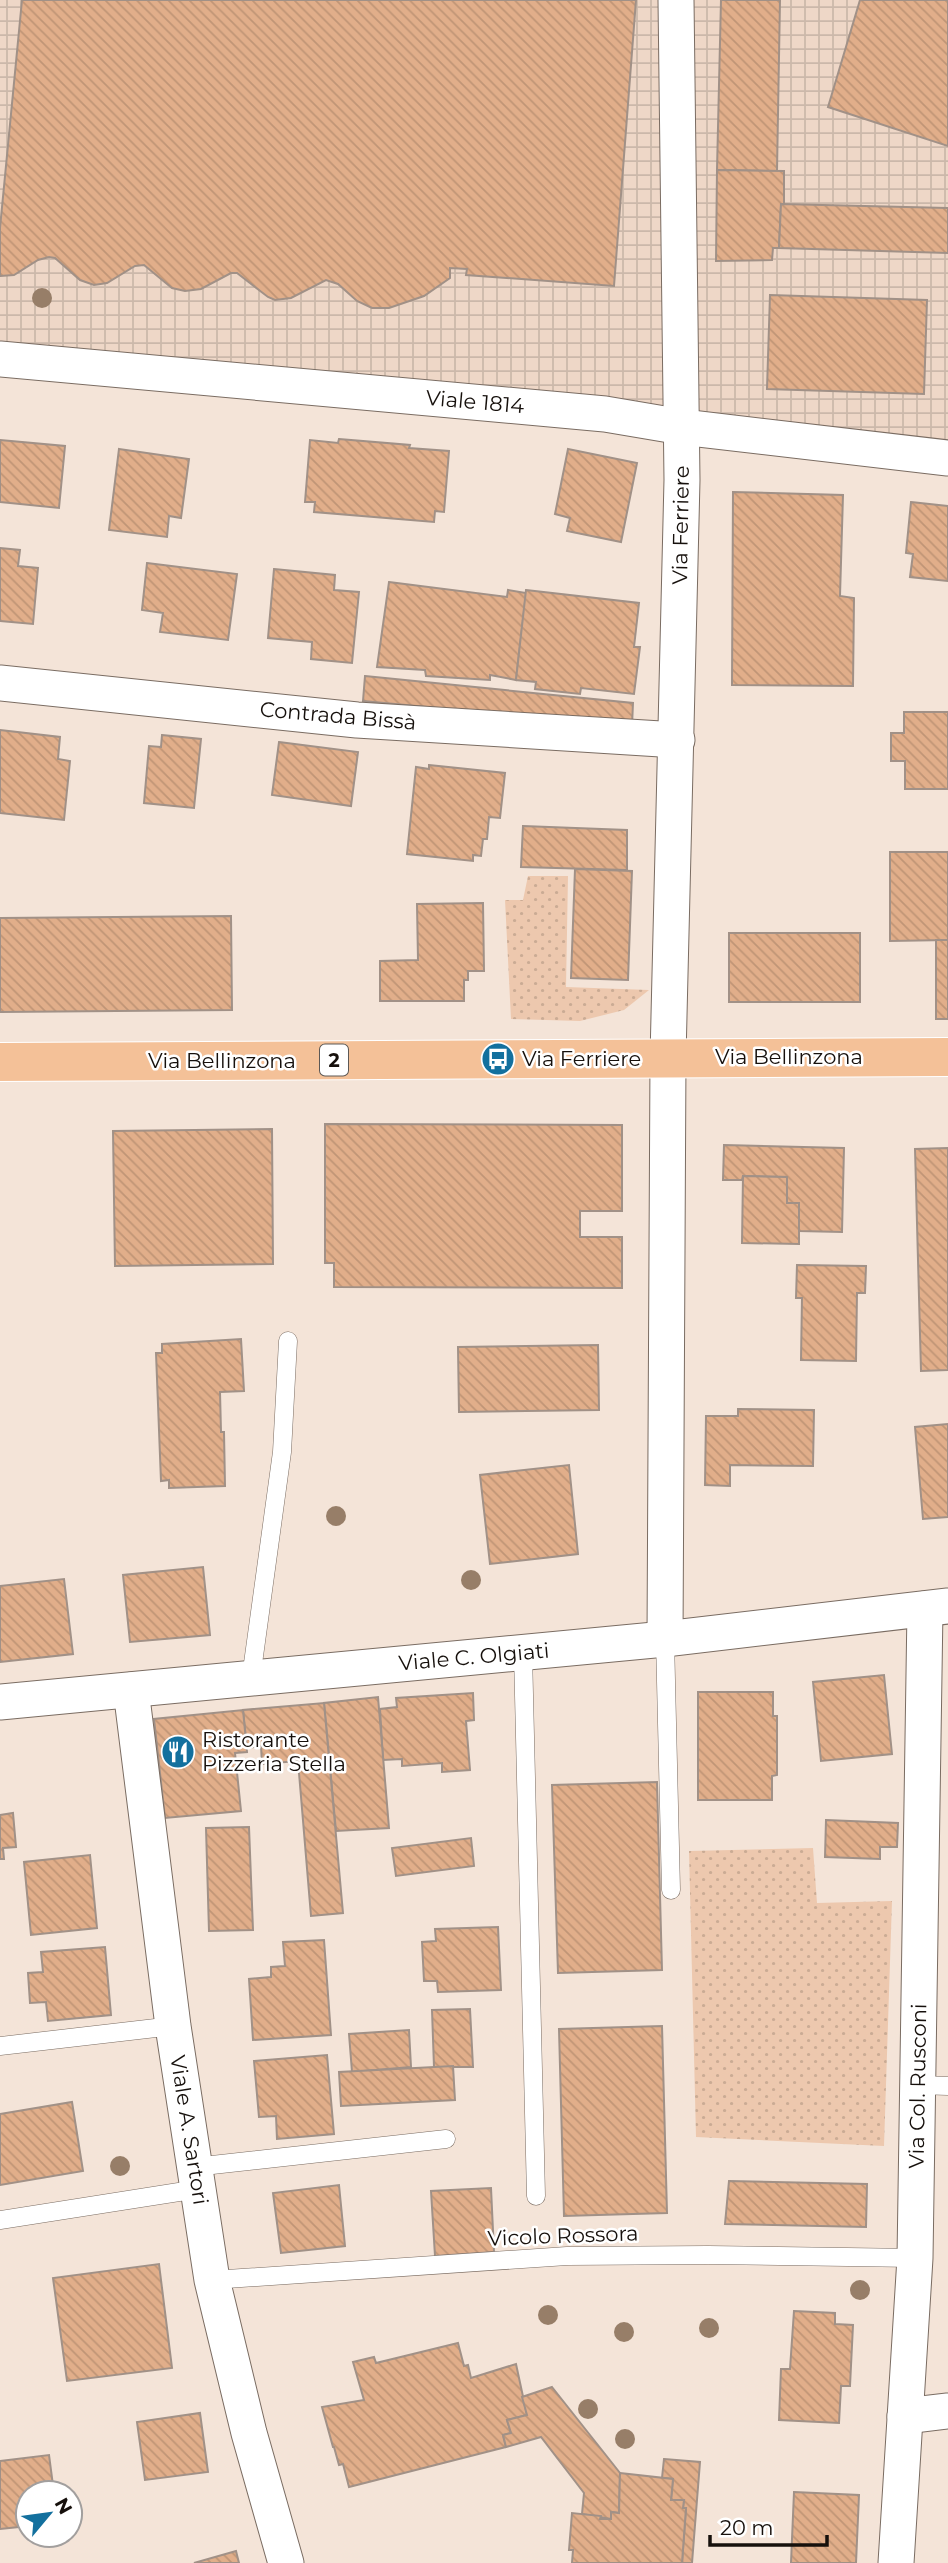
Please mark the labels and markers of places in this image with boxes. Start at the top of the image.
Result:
bus stop icon: Via Ferriere [479,1040,517,1078]
place label: Via Ferriere [522,1046,641,1071]
place label: Ristorante Pizzeria Stella [202,1727,346,1776]
restaurant icon: Ristorante Pizzeria Stella [159,1733,197,1771]

